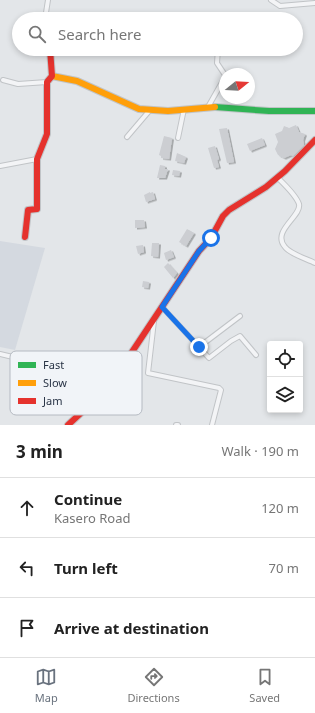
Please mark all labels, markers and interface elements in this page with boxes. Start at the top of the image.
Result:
search box [12,12,303,56]
icon: search [26,23,48,45]
text: Search here [58,24,141,44]
north arrow [219,68,255,104]
route start [202,229,220,247]
route end [190,338,208,356]
map controls [267,341,303,413]
button: locate [267,341,303,377]
legend [10,351,142,415]
text: Fast [43,357,64,372]
text: Slow [43,375,67,390]
button: layers [267,377,303,413]
text: Jam [42,393,62,408]
text: 3 min [16,440,63,463]
text: Walk · 190 m [221,442,299,460]
text: Continue [54,489,122,509]
icon: ahead [16,497,38,519]
text: 120 m [261,499,299,517]
text: Kasero Road [54,509,131,527]
icon: left [16,557,38,579]
text: Turn left [54,558,118,578]
text: 70 m [269,559,299,577]
icon: arrive [16,617,38,639]
text: Arrive at destination [54,618,209,638]
tab: Map [35,666,58,705]
tab: Directions [127,666,180,705]
tab: Saved [249,666,280,705]

